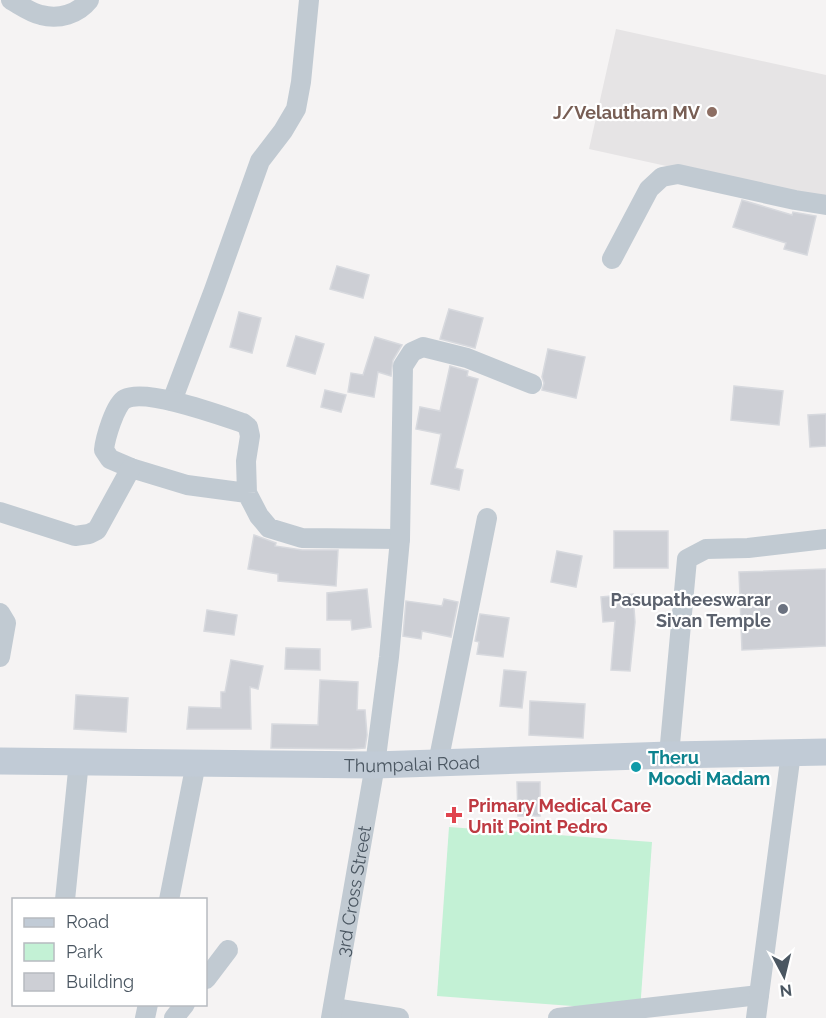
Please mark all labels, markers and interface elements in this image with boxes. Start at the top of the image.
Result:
place label: J/Velautham MV [553,102,701,123]
marker: J/Velautham MV [705,105,719,119]
place label: Pasupatheeswarar Sivan Temple [610,589,771,631]
marker: Pasupatheeswarar Sivan Temple [776,602,790,616]
place label: Theru Moodi Madam [648,747,770,789]
street label: Thumpalai Road [344,751,480,776]
marker: Theru Moodi Madam [629,760,643,774]
place label: Primary Medical Care Unit Point Pedro [468,795,652,837]
marker: Primary Medical Care Unit Point Pedro [445,806,463,824]
street label: 3rd Cross Street [331,824,375,958]
legend [12,898,207,1006]
text: Road [66,911,109,932]
text: Park [66,941,103,962]
north arrow [754,946,814,1006]
text: Building [66,971,134,992]
text: N [779,980,793,1001]

